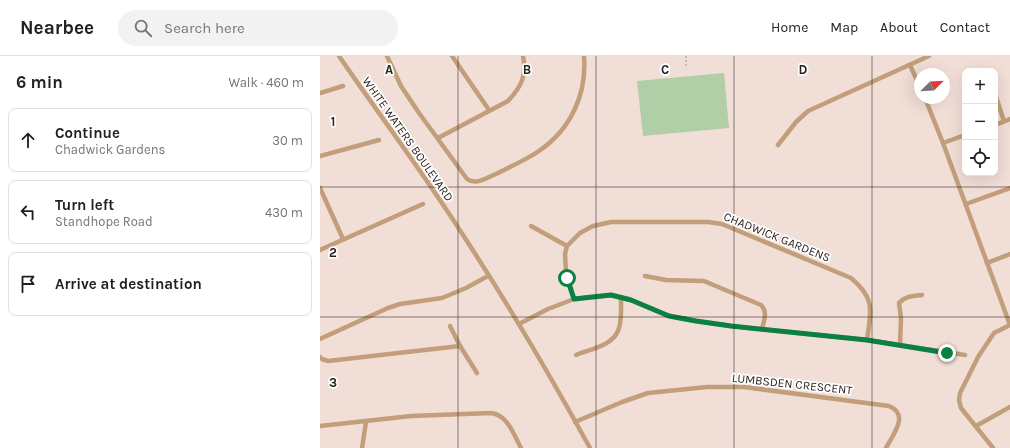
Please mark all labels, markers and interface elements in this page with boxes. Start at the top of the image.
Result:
search box [118,10,398,46]
text: Nearbee [20,17,94,39]
icon: search [132,17,154,39]
text: Search here [164,19,245,37]
text: Home [771,19,808,36]
text: Map [830,19,858,36]
text: About [880,19,918,36]
text: Contact [940,19,990,36]
text: A [385,62,393,77]
text: B [523,62,531,77]
text: C [661,62,669,77]
text: D [799,62,808,77]
north arrow [914,68,950,104]
map controls [962,68,998,176]
button: + [962,68,998,104]
text: 6 min [16,72,63,92]
street label: WHITE WATERS BOULEVARD [360,74,456,204]
text: Walk · 460 m [229,75,304,90]
button: − [962,104,998,140]
text: 1 [331,114,335,129]
text: Continue [55,124,120,142]
icon: ahead [17,129,39,151]
text: 30 m [272,133,303,148]
button: locate [962,140,998,176]
text: Chadwick Gardens [55,142,165,157]
text: Turn left [55,196,114,214]
icon: left [17,201,39,223]
text: 430 m [265,205,303,220]
street label: CHADWICK GARDENS [722,209,832,265]
text: Standhope Road [55,214,153,229]
text: 2 [329,245,337,260]
route start [558,269,576,287]
icon: arrive [17,273,39,295]
text: Arrive at destination [55,275,202,293]
route end [938,344,956,362]
street label: LUMBSDEN CRESCENT [731,371,853,397]
text: 3 [329,375,337,390]

